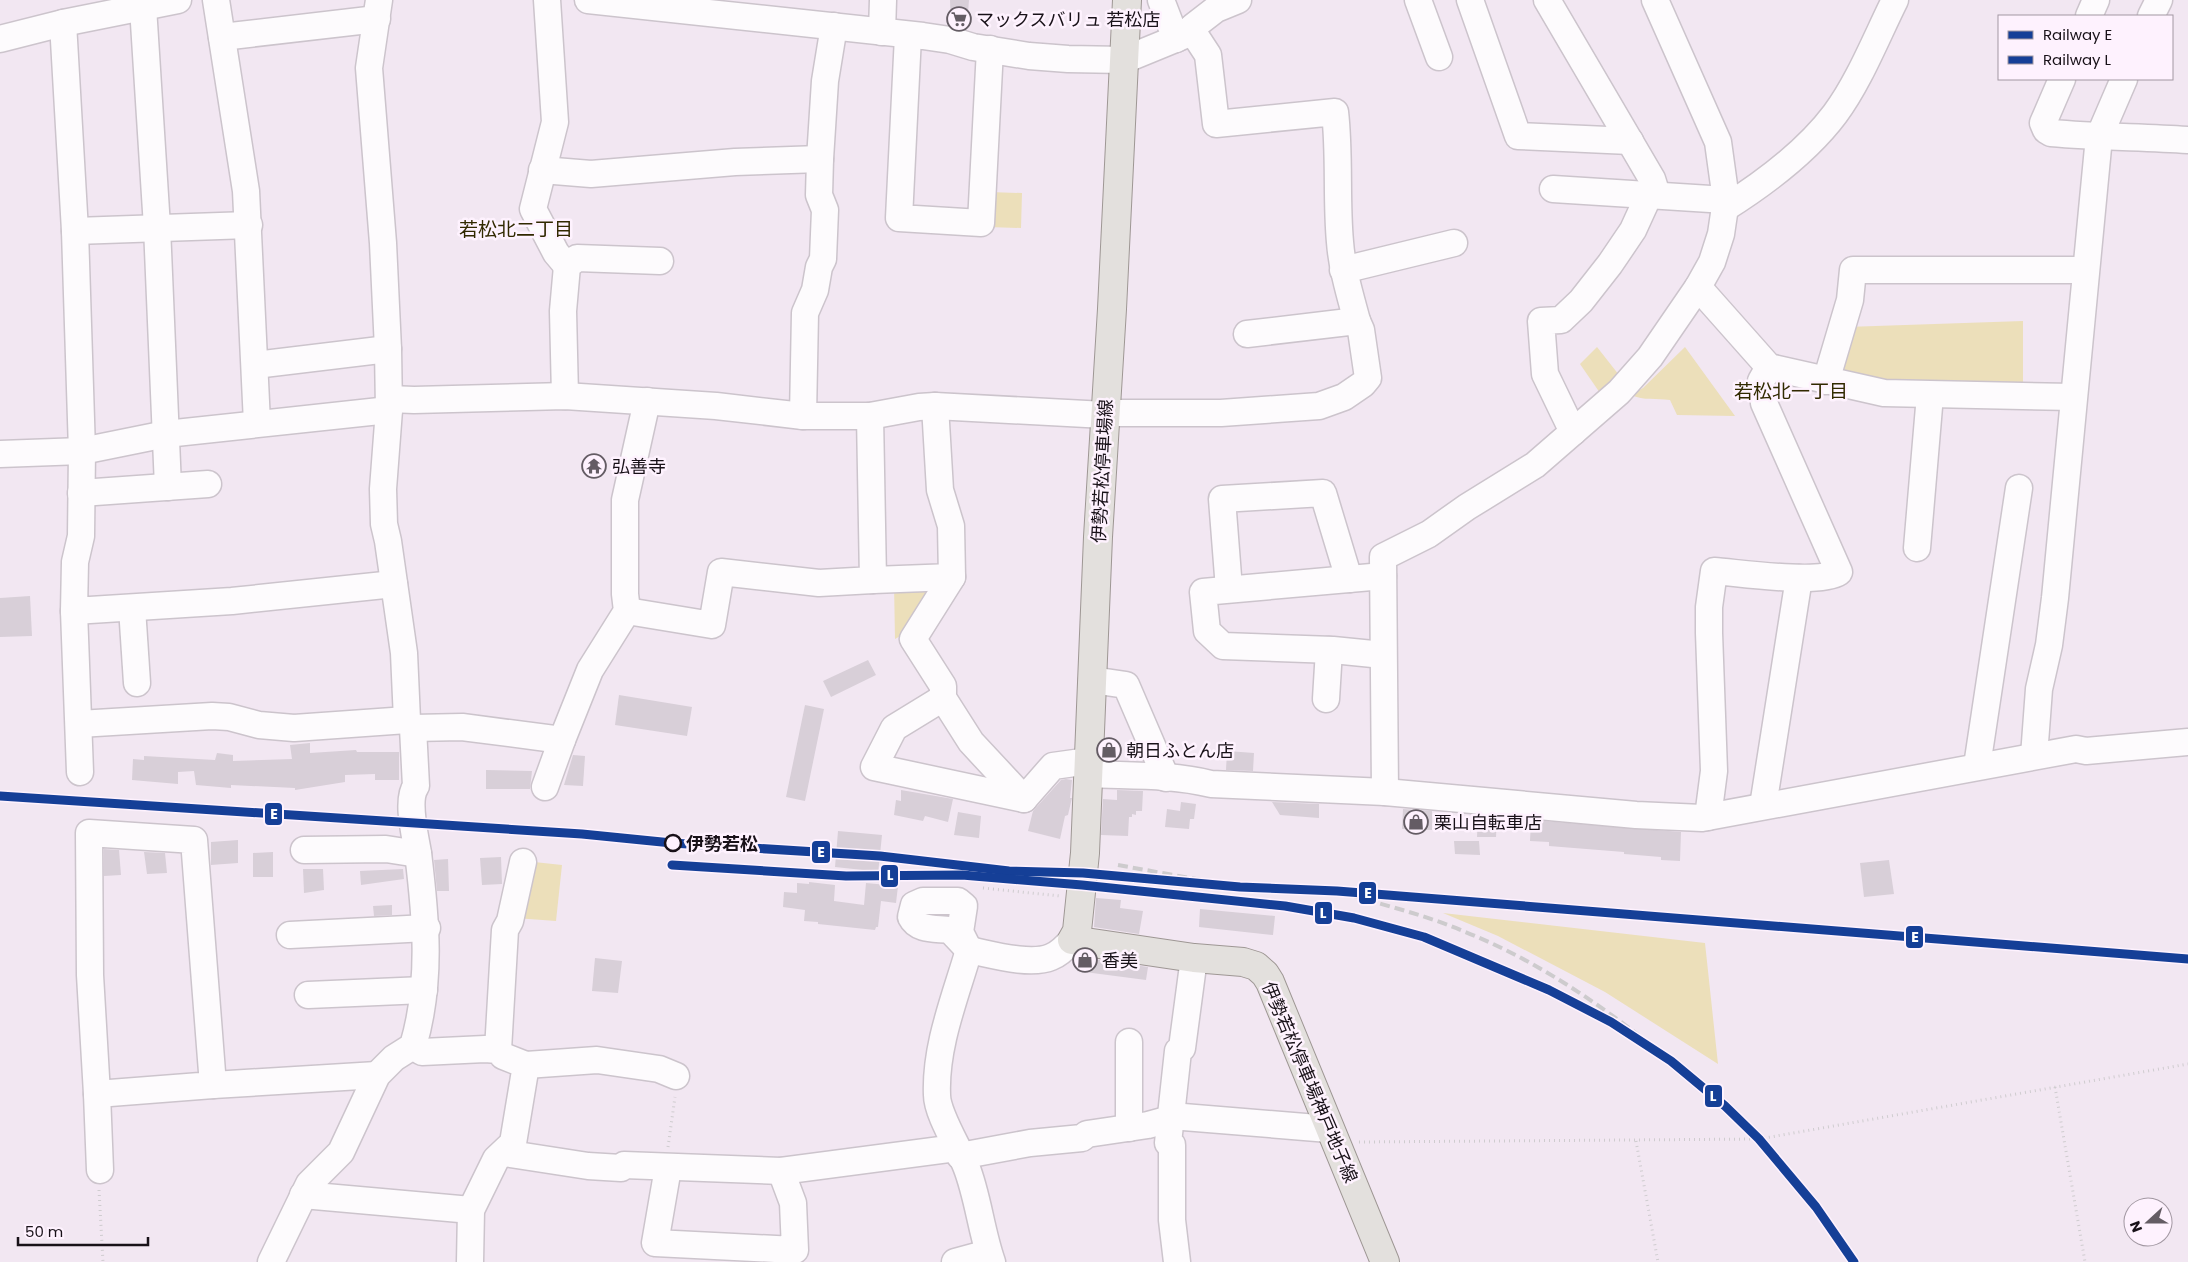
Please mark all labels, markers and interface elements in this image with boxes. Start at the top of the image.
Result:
supermarket icon: マックスバリュ 若松店 [946,6,972,32]
place label: マックスバリュ 若松店 [976,7,1160,32]
legend [1998,15,2173,80]
text: Railway E [2043,24,2112,45]
text: Railway L [2043,49,2112,70]
district label: 若松北二丁目 [459,216,573,243]
district label: 若松北一丁目 [1734,378,1848,405]
street label: 伊勢若松停車場線 [1086,398,1118,544]
temple icon: 弘善寺 [581,453,607,479]
place label: 弘善寺 [612,454,666,479]
shop icon: 朝日ふとん店 [1096,737,1122,763]
place label: 朝日ふとん店 [1126,738,1234,763]
line badge: E [264,802,283,826]
text: E [270,804,278,824]
shop icon: 栗山自転車店 [1403,809,1429,835]
place label: 栗山自転車店 [1434,810,1542,835]
place label: 伊勢若松 [686,831,758,856]
marker: 伊勢若松 [664,834,682,852]
line badge: E [811,840,831,864]
text: E [817,842,825,862]
line badge: L [880,864,899,888]
text: L [887,865,894,885]
line badge: E [1358,881,1377,905]
text: E [1364,883,1372,903]
line badge: L [1314,901,1333,925]
text: L [1320,903,1327,923]
line badge: E [1905,925,1924,949]
text: E [1911,927,1919,947]
shop icon: 香美 [1072,947,1098,973]
place label: 香美 [1102,948,1138,973]
street label: 伊勢若松停車場神戸地子線 [1256,978,1364,1186]
line badge: L [1704,1084,1723,1108]
text: L [1710,1086,1717,1106]
north arrow [2123,1197,2173,1247]
scale bar [18,1214,148,1246]
text: N [2125,1218,2147,1235]
text: 50 m [25,1221,63,1242]

